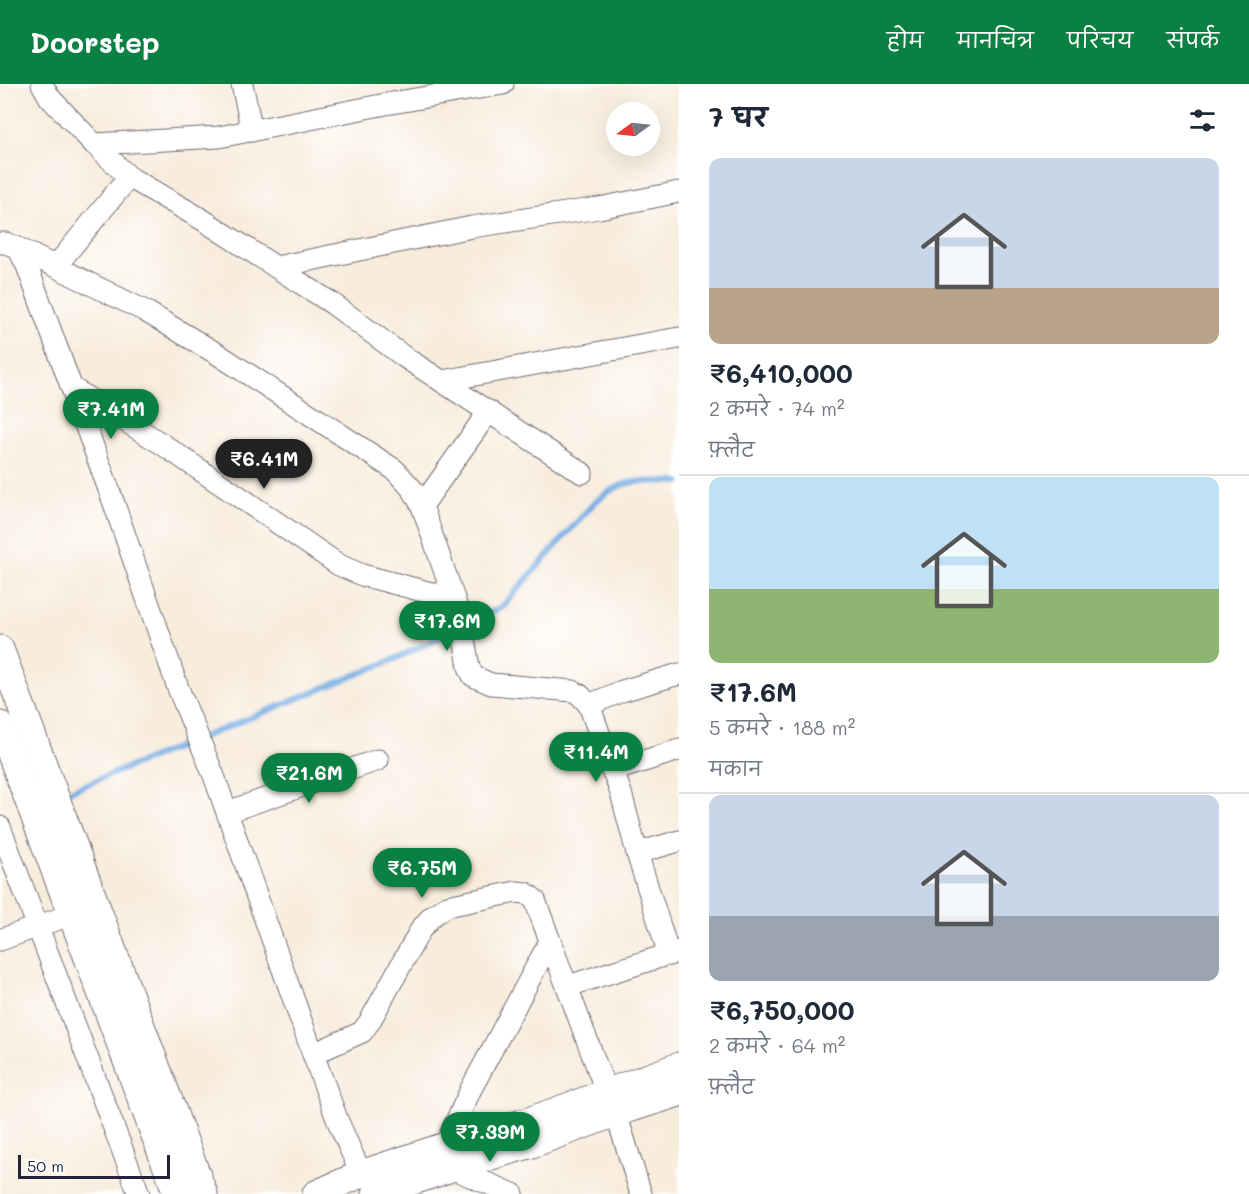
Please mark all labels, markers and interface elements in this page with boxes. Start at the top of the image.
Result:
text: Doorstep [30,24,160,60]
text: होम [887,26,924,53]
text: मानचित्र [957,26,1034,53]
text: परिचय [1067,26,1133,53]
text: संपर्क [1166,26,1219,53]
text: 7 घर [709,100,767,134]
north arrow [606,102,660,156]
map controls [606,102,660,156]
icon: filters [1186,104,1219,137]
icon: home [910,197,1018,305]
text: ₹6,410,000 [709,356,853,390]
pin: ₹7.41M [62,389,160,440]
text: ₹7.41M [77,395,145,421]
text: 2 कमरे · 74 m² [709,395,844,421]
text: फ़्लैट [709,436,755,462]
pin: ₹6.41M [215,439,313,490]
text: ₹6.41M [229,445,299,471]
icon: home [910,516,1018,624]
pin: ₹17.6M [398,601,496,652]
text: ₹17.6M [413,607,481,633]
text: ₹17.6M [709,675,797,709]
text: 5 कमरे · 188 m² [709,714,855,740]
pin: ₹11.4M [547,732,645,783]
text: ₹11.4M [563,738,629,764]
pin: ₹21.6M [260,753,358,804]
text: मकान [709,755,762,781]
text: ₹21.6M [275,759,343,785]
icon: home [910,834,1018,942]
pin: ₹6.75M [373,848,471,899]
text: ₹6.75M [387,854,457,880]
text: ₹6,750,000 [709,993,854,1027]
text: 2 कमरे · 64 m² [709,1032,845,1058]
text: फ़्लैट [709,1073,755,1099]
pin: ₹7.39M [441,1112,539,1163]
text: ₹7.39M [455,1118,525,1144]
scale bar [18,1152,170,1180]
text: 50 m [27,1155,64,1176]

